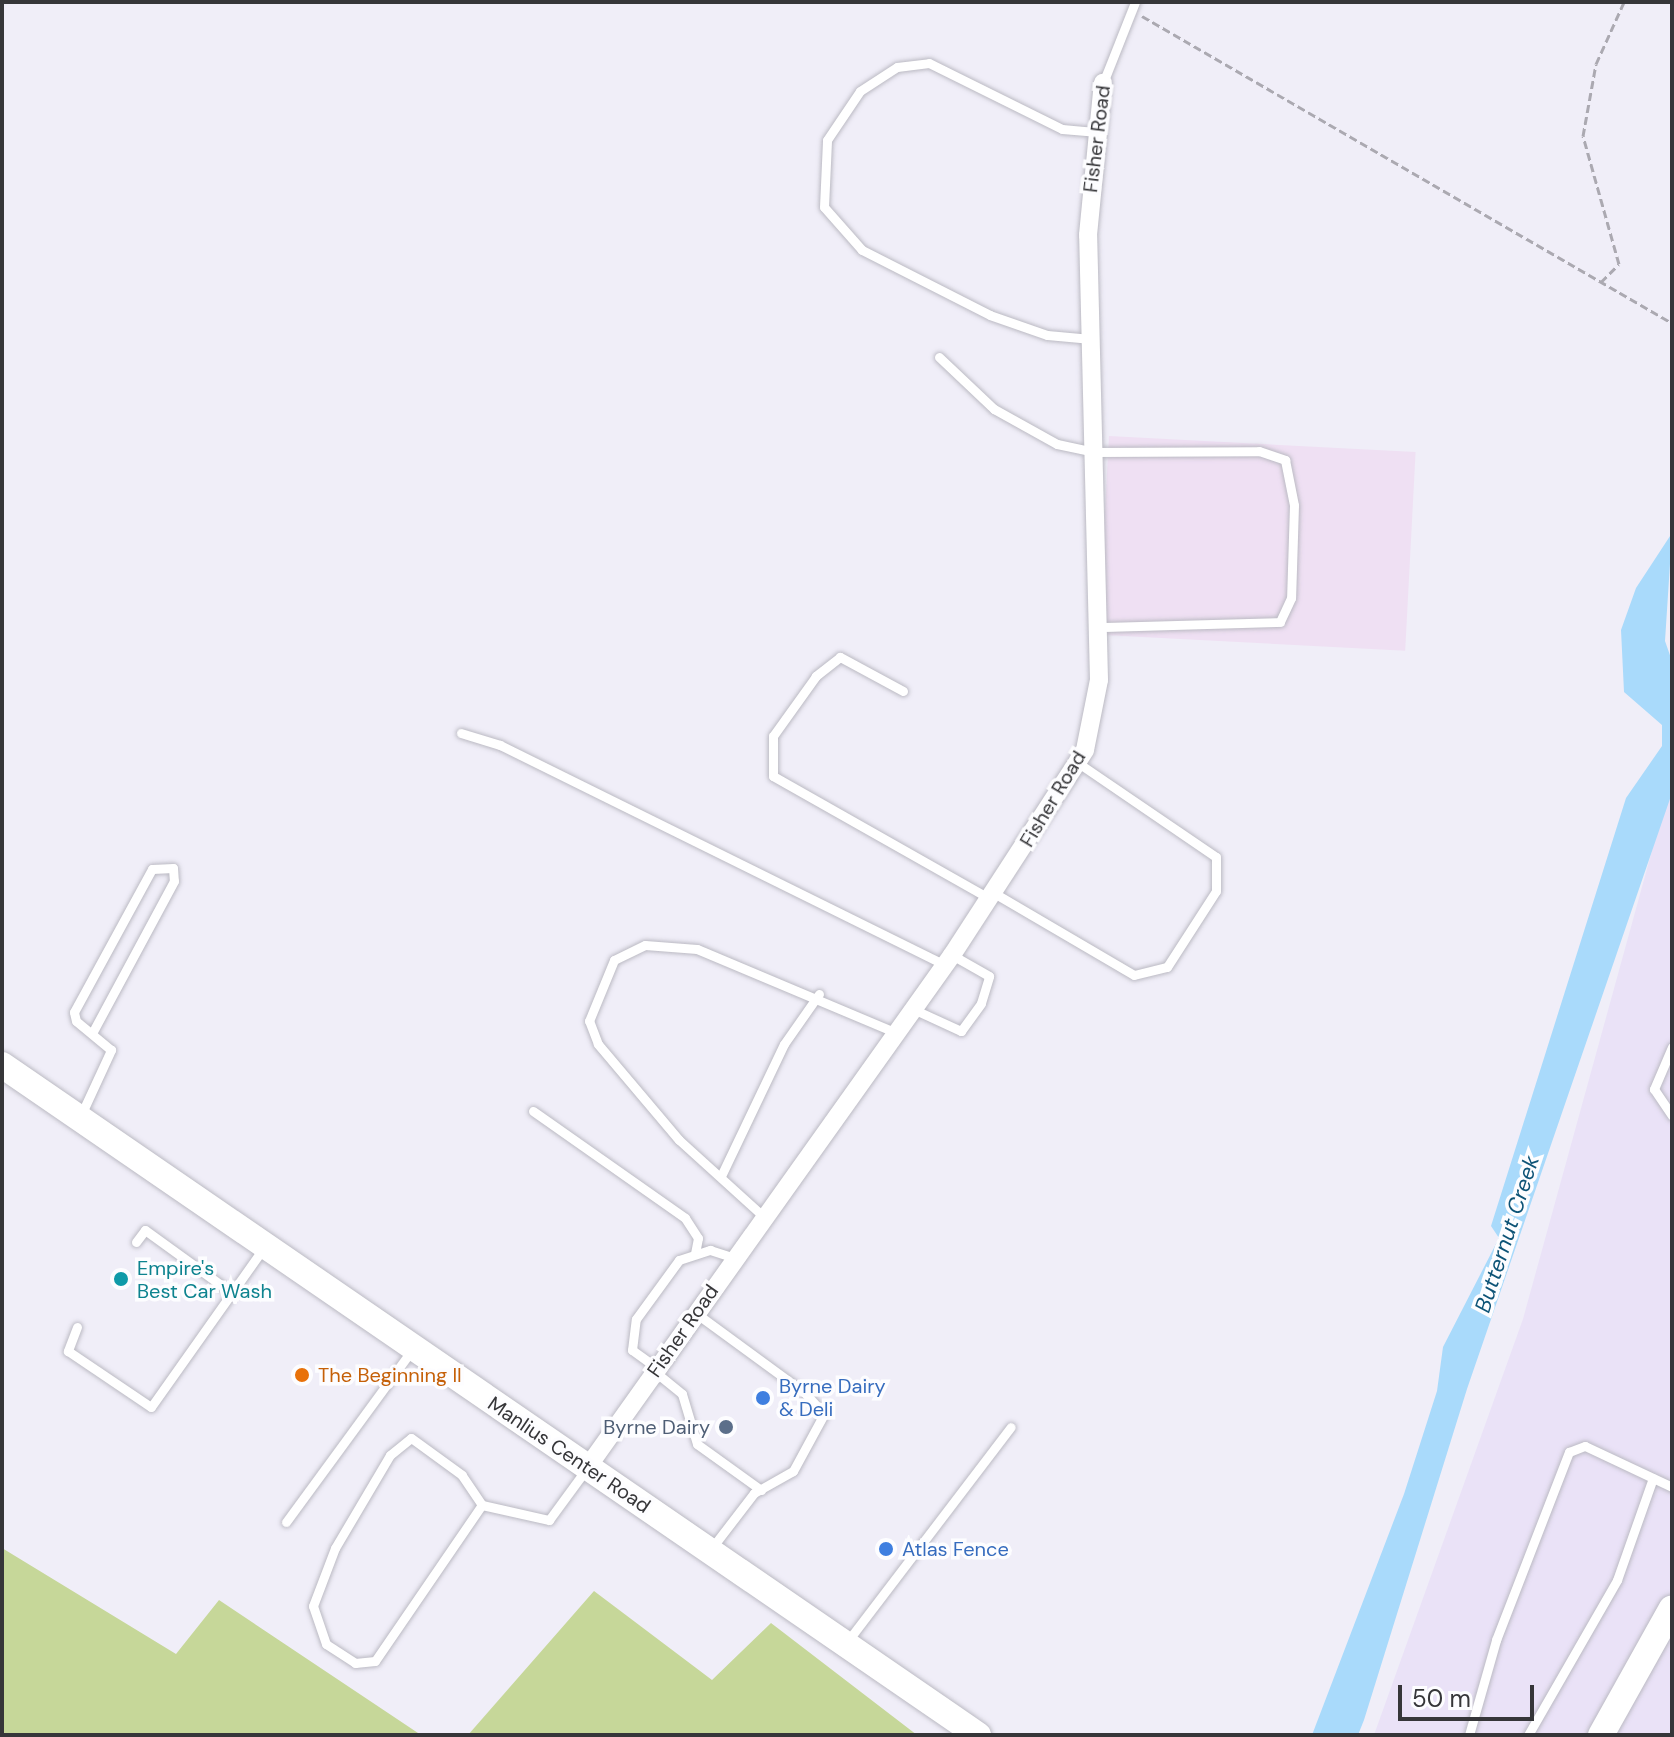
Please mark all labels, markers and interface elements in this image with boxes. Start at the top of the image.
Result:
street label: Fisher Road [1079,84,1115,194]
street label: Fisher Road [1015,747,1091,851]
water label: Butternut Creek [1469,1152,1545,1316]
place label: Empire's Best Car Wash [137,1256,272,1303]
marker: Empire's Best Car Wash [112,1270,130,1288]
street label: Fisher Road [642,1280,724,1382]
place label: The Beginning II [318,1363,462,1387]
marker: The Beginning II [293,1366,311,1384]
place label: Byrne Dairy & Deli [779,1374,886,1421]
marker: Byrne Dairy & Deli [754,1389,772,1407]
street label: Manlius Center Road [483,1392,655,1518]
place label: Byrne Dairy [603,1415,710,1439]
marker: Byrne Dairy [717,1418,735,1436]
place label: Atlas Fence [902,1537,1009,1561]
marker: Atlas Fence [877,1540,895,1558]
scale bar [1402,1669,1538,1719]
text: 50 m [1412,1683,1471,1714]

